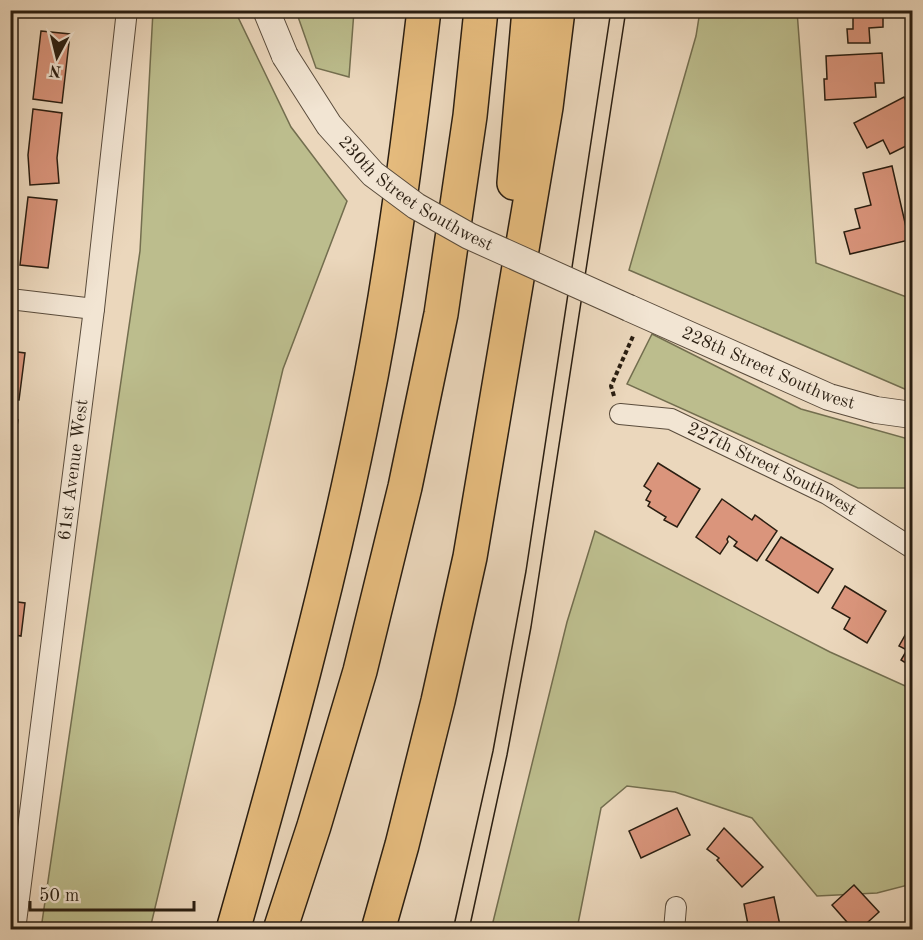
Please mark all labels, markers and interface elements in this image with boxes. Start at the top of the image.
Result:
north arrow [27,27,87,87]
text: N [48,61,62,79]
street label: 230th Street Southwest [335,133,496,255]
street label: 228th Street Southwest [679,324,857,413]
street label: 61st Avenue West [56,398,91,541]
street label: 227th Street Southwest [685,419,860,519]
scale bar [30,874,194,912]
text: 50 m [39,887,79,905]

